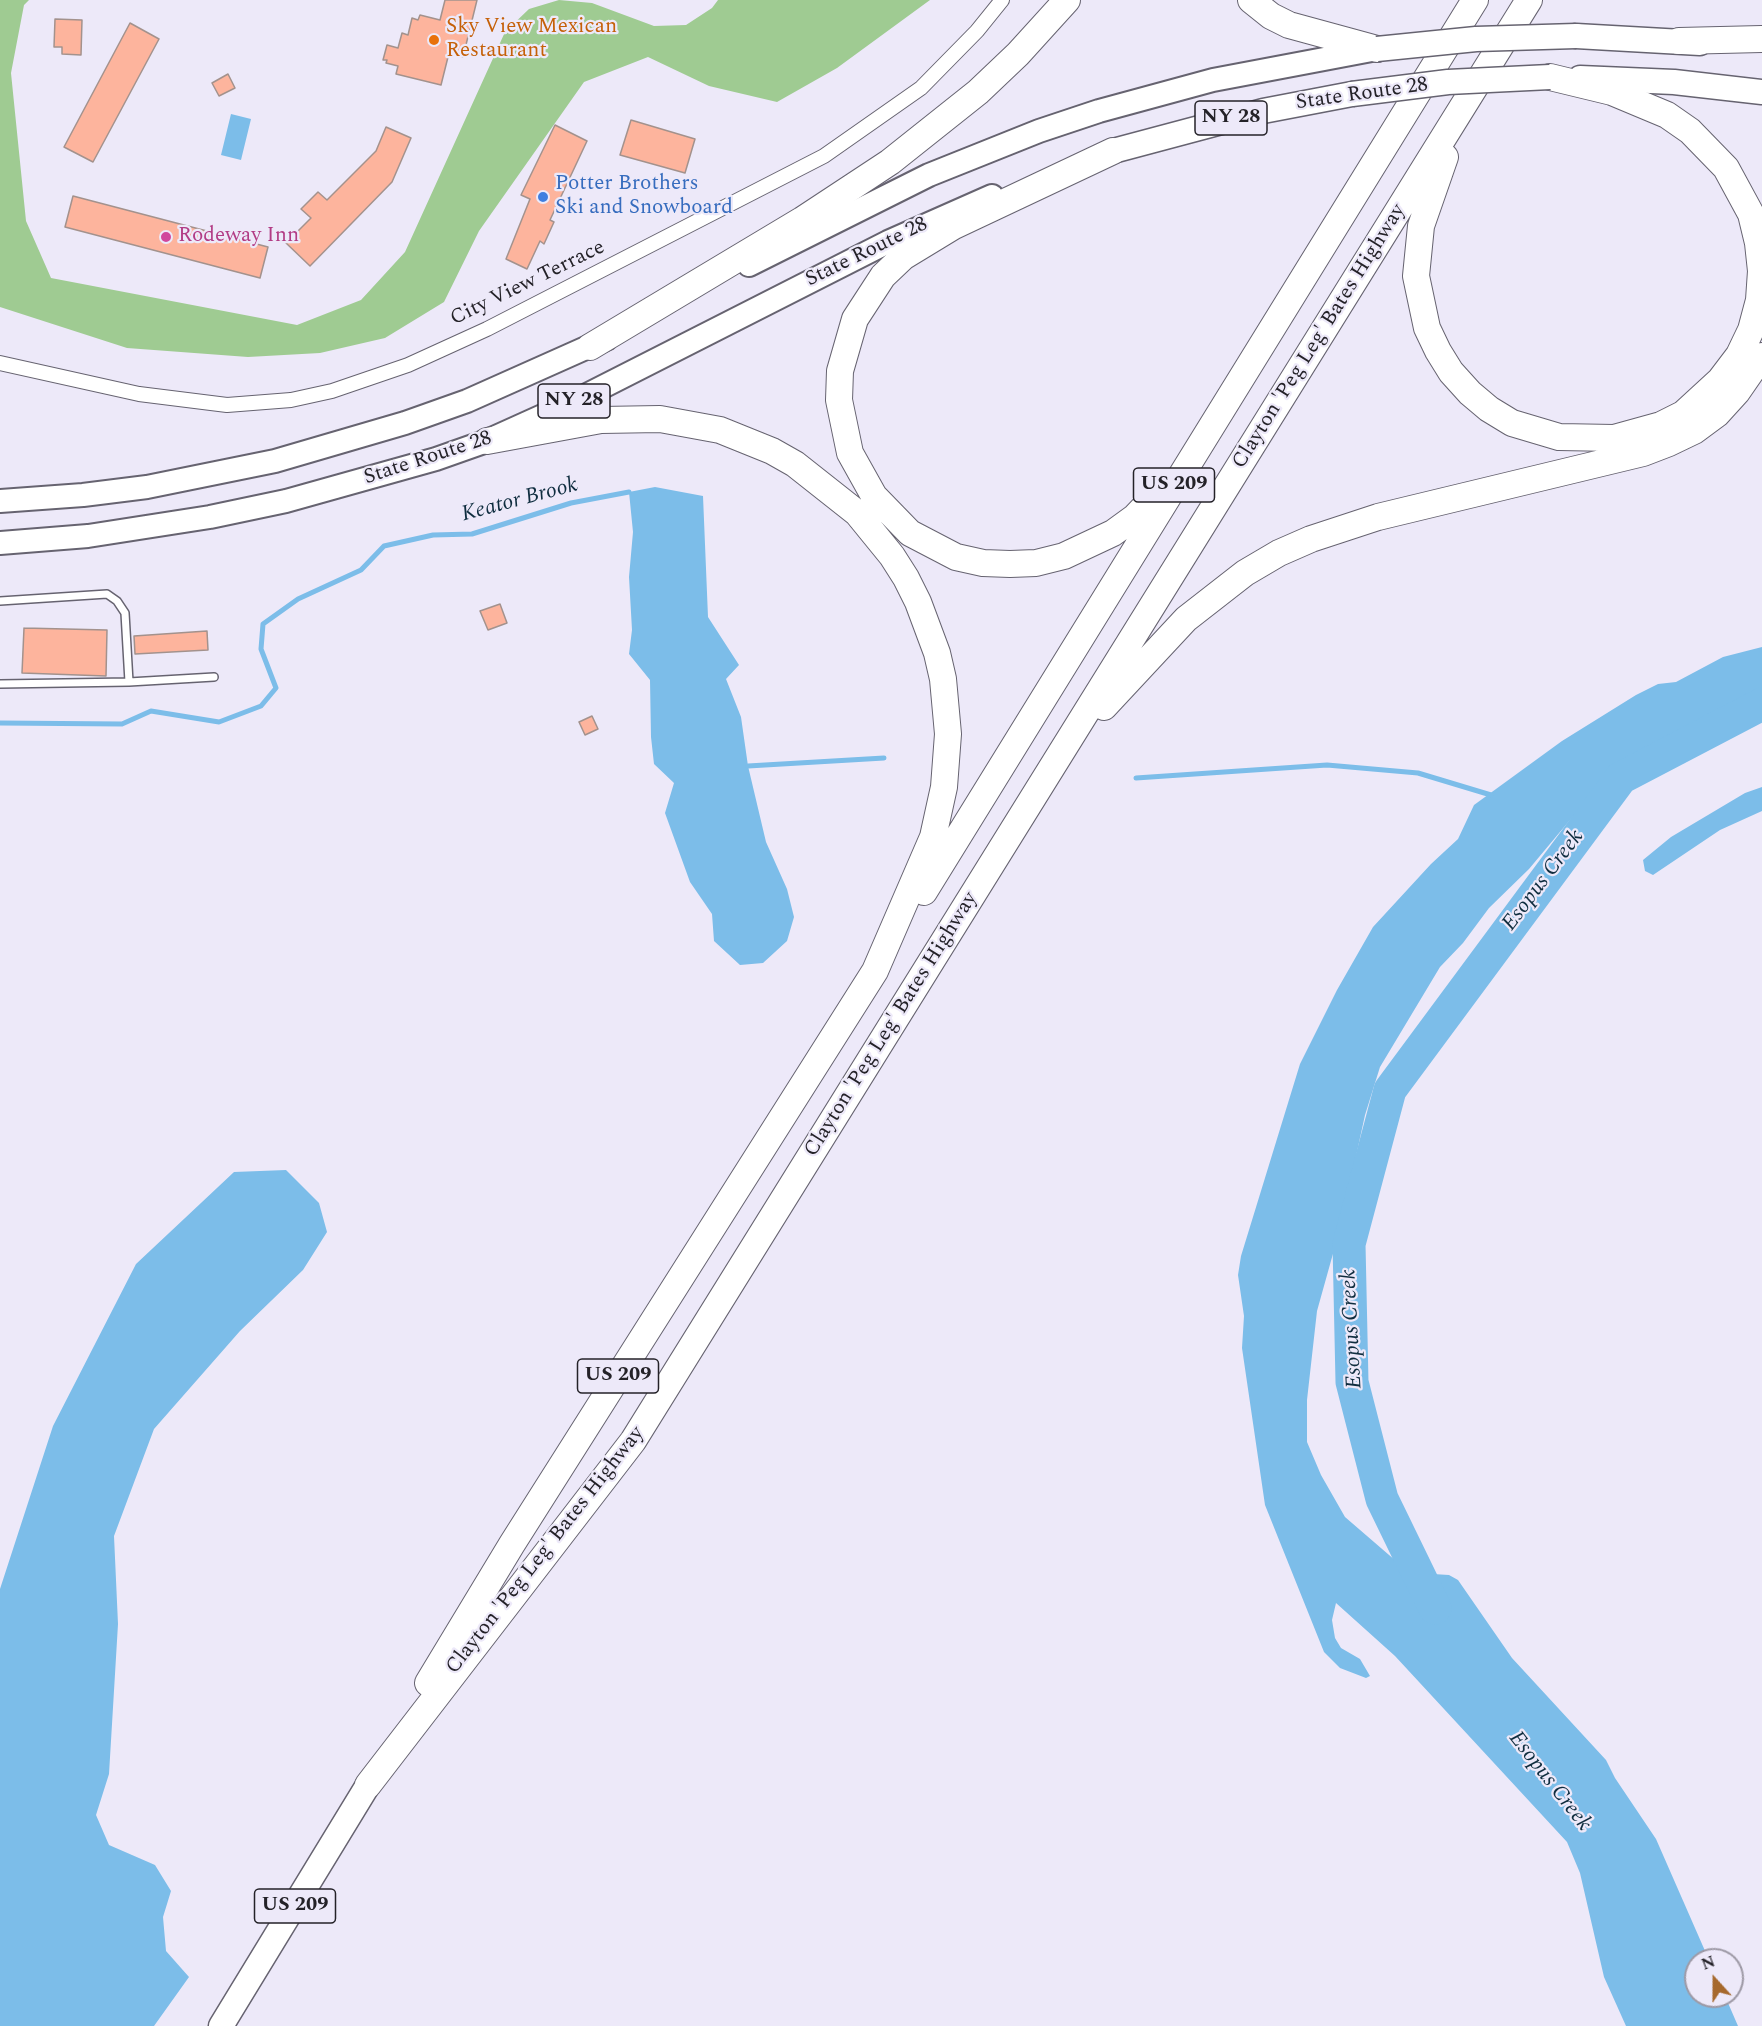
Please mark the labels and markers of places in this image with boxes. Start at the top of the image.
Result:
place label: Sky View Mexican Restaurant [446,15,617,65]
marker: Sky View Mexican Restaurant [427,33,441,47]
place label: Potter Brothers Ski and Snowboard [555,172,733,222]
marker: Potter Brothers Ski and Snowboard [536,190,550,204]
place label: Rodeway Inn [178,224,299,250]
marker: Rodeway Inn [159,230,173,244]

